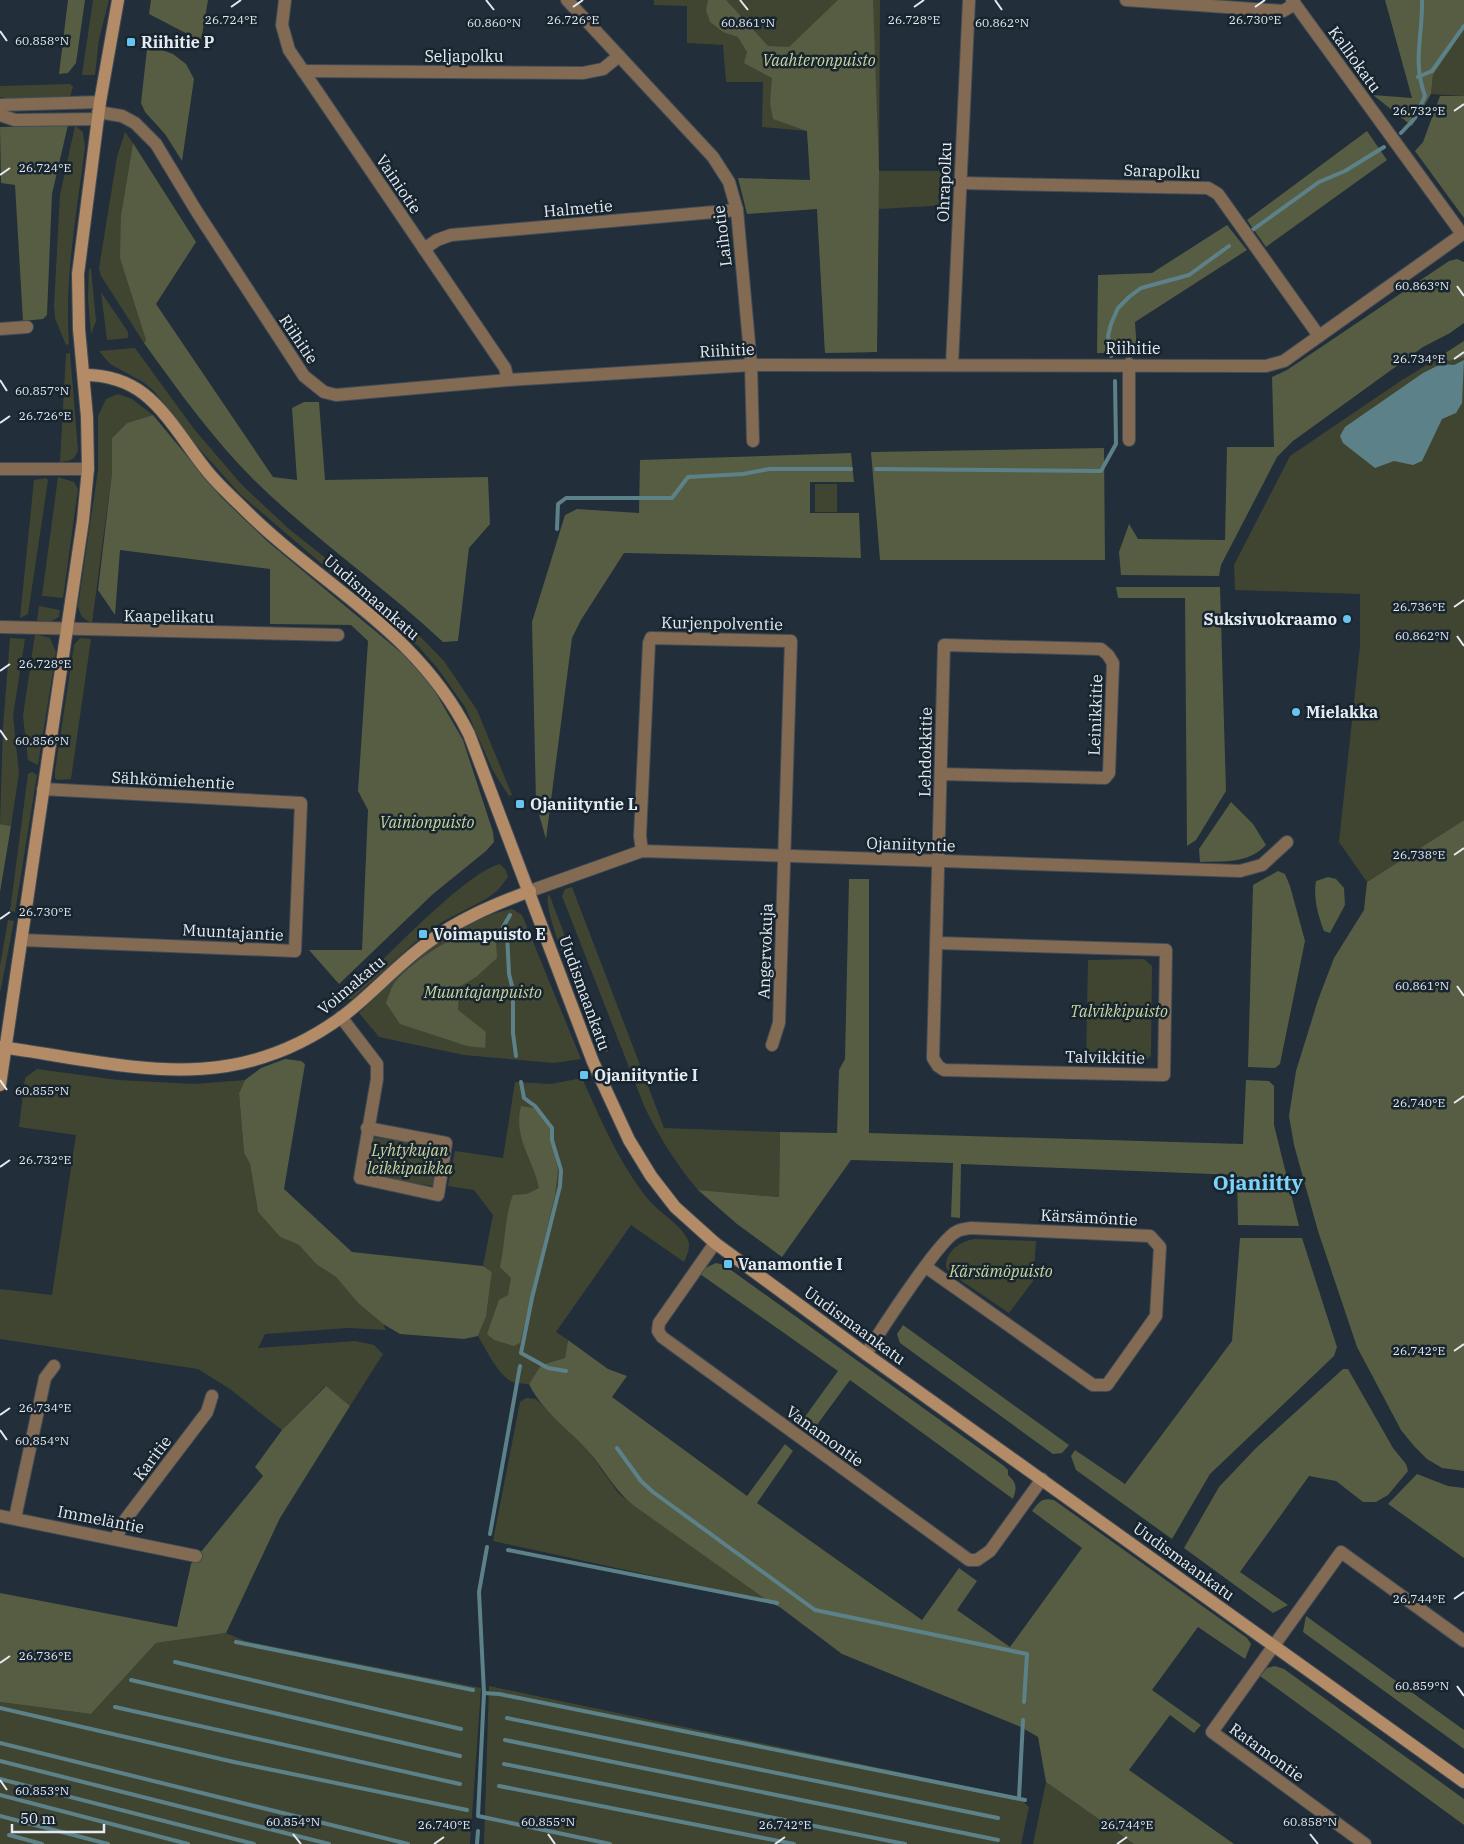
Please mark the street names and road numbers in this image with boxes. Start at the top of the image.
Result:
street label: Kalliokatu [1324,22,1386,96]
street label: Seljapolku [424,46,504,66]
street label: Ohrapolku [933,142,955,222]
street label: Vainiotie [372,151,426,217]
street label: Sarapolku [1123,160,1201,182]
street label: Halmetie [543,195,613,221]
street label: Laihotie [708,204,736,268]
street label: Riihitie [275,311,323,367]
street label: Riihitie [1105,338,1161,358]
street label: Riihitie [699,339,755,361]
street label: Uudismaankatu [320,550,424,644]
street label: Kaapelikatu [124,605,214,627]
street label: Kurjenpolventie [661,612,783,634]
street label: Leinikkitie [1084,674,1106,756]
street label: Lehdokkitie [914,707,936,797]
street label: Sähkömiehentie [111,767,235,793]
street label: Ojaniityntie [866,832,956,856]
street label: Angervokuja [753,902,777,999]
street label: Muuntajantie [182,919,284,945]
street label: Uudismaankatu [555,933,615,1053]
street label: Voimakatu [313,951,389,1019]
street label: Talvikkitie [1065,1046,1145,1068]
street label: Kärsämöntie [1040,1204,1138,1230]
street label: Uudismaankatu [800,1281,910,1369]
street label: Vanamontie [782,1401,868,1471]
street label: Karitie [129,1432,175,1484]
street label: Immeläntie [56,1501,146,1537]
street label: Uudismaankatu [1129,1517,1239,1605]
street label: Ratamontie [1226,1718,1308,1786]

